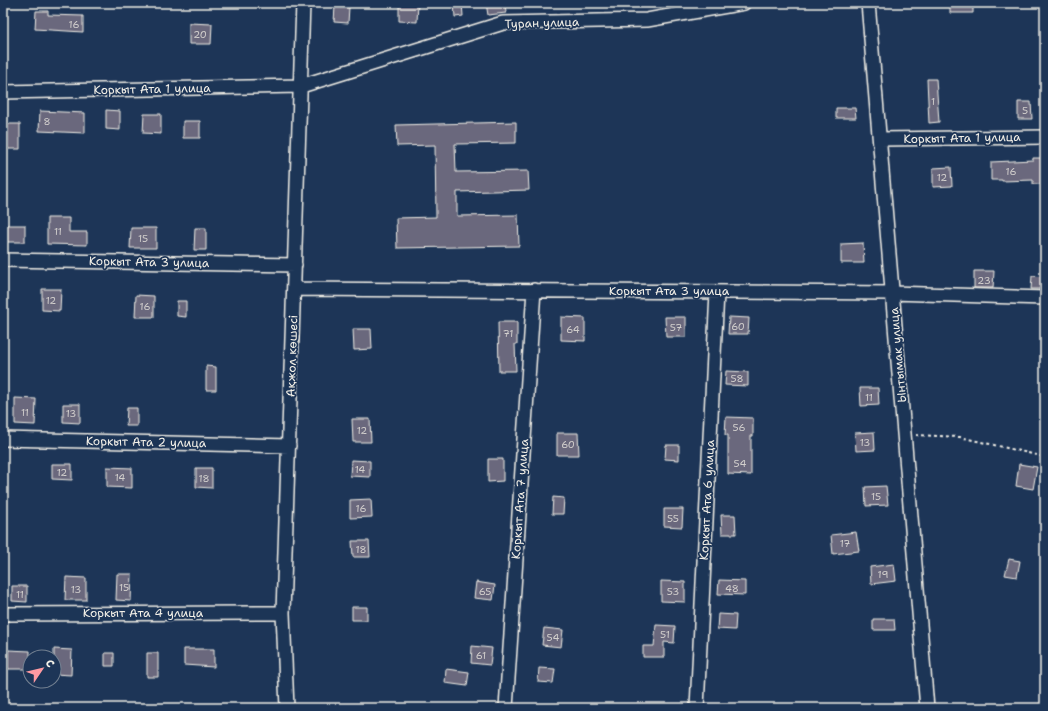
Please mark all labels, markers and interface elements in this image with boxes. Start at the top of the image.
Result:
street label: Туран улица [504,14,580,32]
house number: 16 [69,18,79,31]
house number: 20 [193,28,207,41]
street label: Коркыт Ата 1 улица [93,80,211,98]
house number: 1 [931,95,935,108]
house number: 5 [1022,104,1028,117]
house number: 8 [44,115,51,128]
street label: Коркыт Ата 1 улица [903,129,1021,147]
house number: 16 [1006,165,1016,178]
house number: 12 [937,171,947,184]
house number: 11 [54,225,62,238]
house number: 15 [138,232,148,245]
street label: Коркыт Ата 3 улица [89,253,210,271]
house number: 23 [977,274,991,287]
street label: Коркыт Ата 3 улица [609,283,730,299]
house number: 12 [46,294,56,307]
house number: 16 [140,300,150,313]
street label: Ынтымак улица [886,306,910,403]
street label: Ақжол көшесі [283,315,301,397]
house number: 60 [731,320,745,333]
house number: 57 [670,321,682,334]
house number: 64 [566,323,580,336]
house number: 71 [503,327,513,340]
house number: 58 [731,372,743,385]
house number: 11 [865,391,873,404]
house number: 11 [21,406,29,419]
house number: 13 [66,407,76,420]
house number: 56 [733,421,745,434]
house number: 12 [357,424,367,437]
street label: Коркыт Ата 2 улица [86,433,207,451]
house number: 13 [860,436,870,449]
street label: Коркыт Ата 7 улица [508,438,532,560]
house number: 60 [561,438,575,451]
street label: Коркыт Ата 6 улица [696,439,718,561]
house number: 54 [734,457,746,470]
house number: 14 [355,463,365,476]
house number: 12 [57,466,67,479]
house number: 14 [115,471,125,484]
house number: 18 [198,472,210,485]
house number: 15 [871,490,881,503]
house number: 16 [356,502,366,515]
house number: 55 [667,512,679,525]
house number: 17 [840,537,850,550]
house number: 18 [355,543,367,556]
house number: 19 [878,568,888,581]
house number: 15 [119,581,129,594]
house number: 48 [725,582,739,595]
house number: 13 [71,583,81,596]
house number: 65 [479,585,491,598]
house number: 53 [667,585,679,598]
house number: 11 [16,588,24,601]
street label: Коркыт Ата 4 улица [83,605,204,621]
house number: 51 [660,628,670,641]
house number: 54 [547,631,559,644]
north arrow [22,649,62,689]
house number: 61 [476,649,486,662]
text: С [42,656,58,671]

